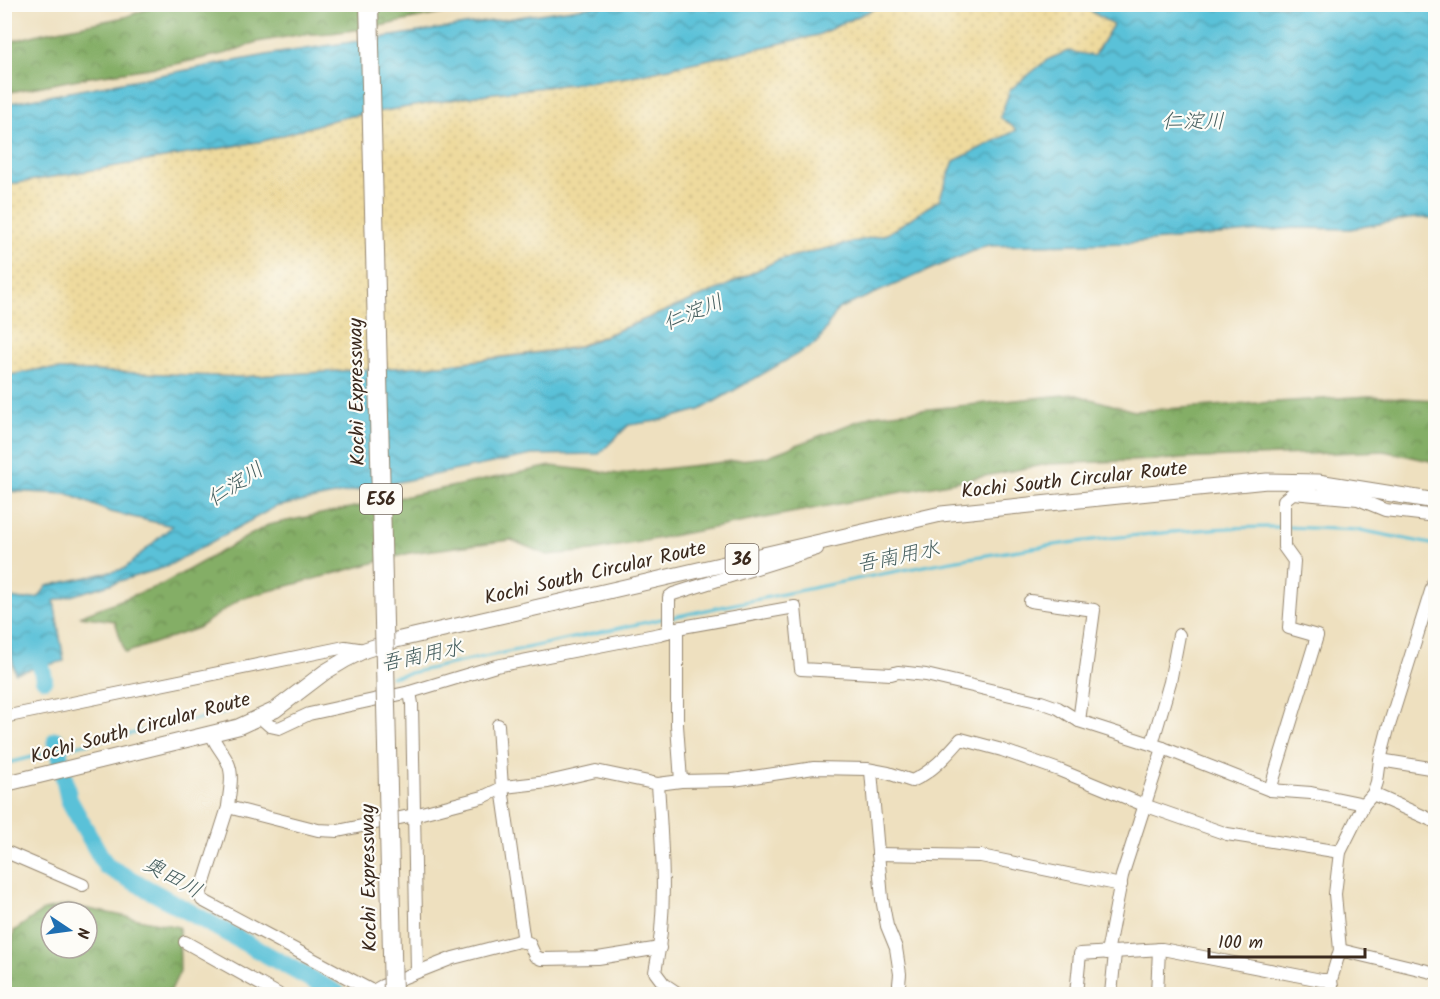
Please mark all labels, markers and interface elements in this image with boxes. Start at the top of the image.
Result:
water label: 仁淀川 [1162,106,1225,139]
water label: 仁淀川 [658,286,729,340]
street label: Kochi Expressway [341,317,375,466]
street label: Kochi South Circular Route [960,453,1189,509]
water label: 仁淀川 [200,454,271,516]
road number: E56 [360,484,402,514]
street label: Kochi South Circular Route [481,533,710,615]
water label: 吾南用水 [854,533,943,582]
road number: 36 [726,544,758,574]
water label: 吾南用水 [378,632,467,681]
street label: Kochi South Circular Route [27,684,254,774]
street label: Kochi Expressway [353,803,387,952]
water label: 奥田川 [137,849,208,908]
north arrow [39,900,99,960]
scale bar [1209,921,1365,959]
text: N [69,925,95,941]
text: 100 m [1218,929,1263,958]

